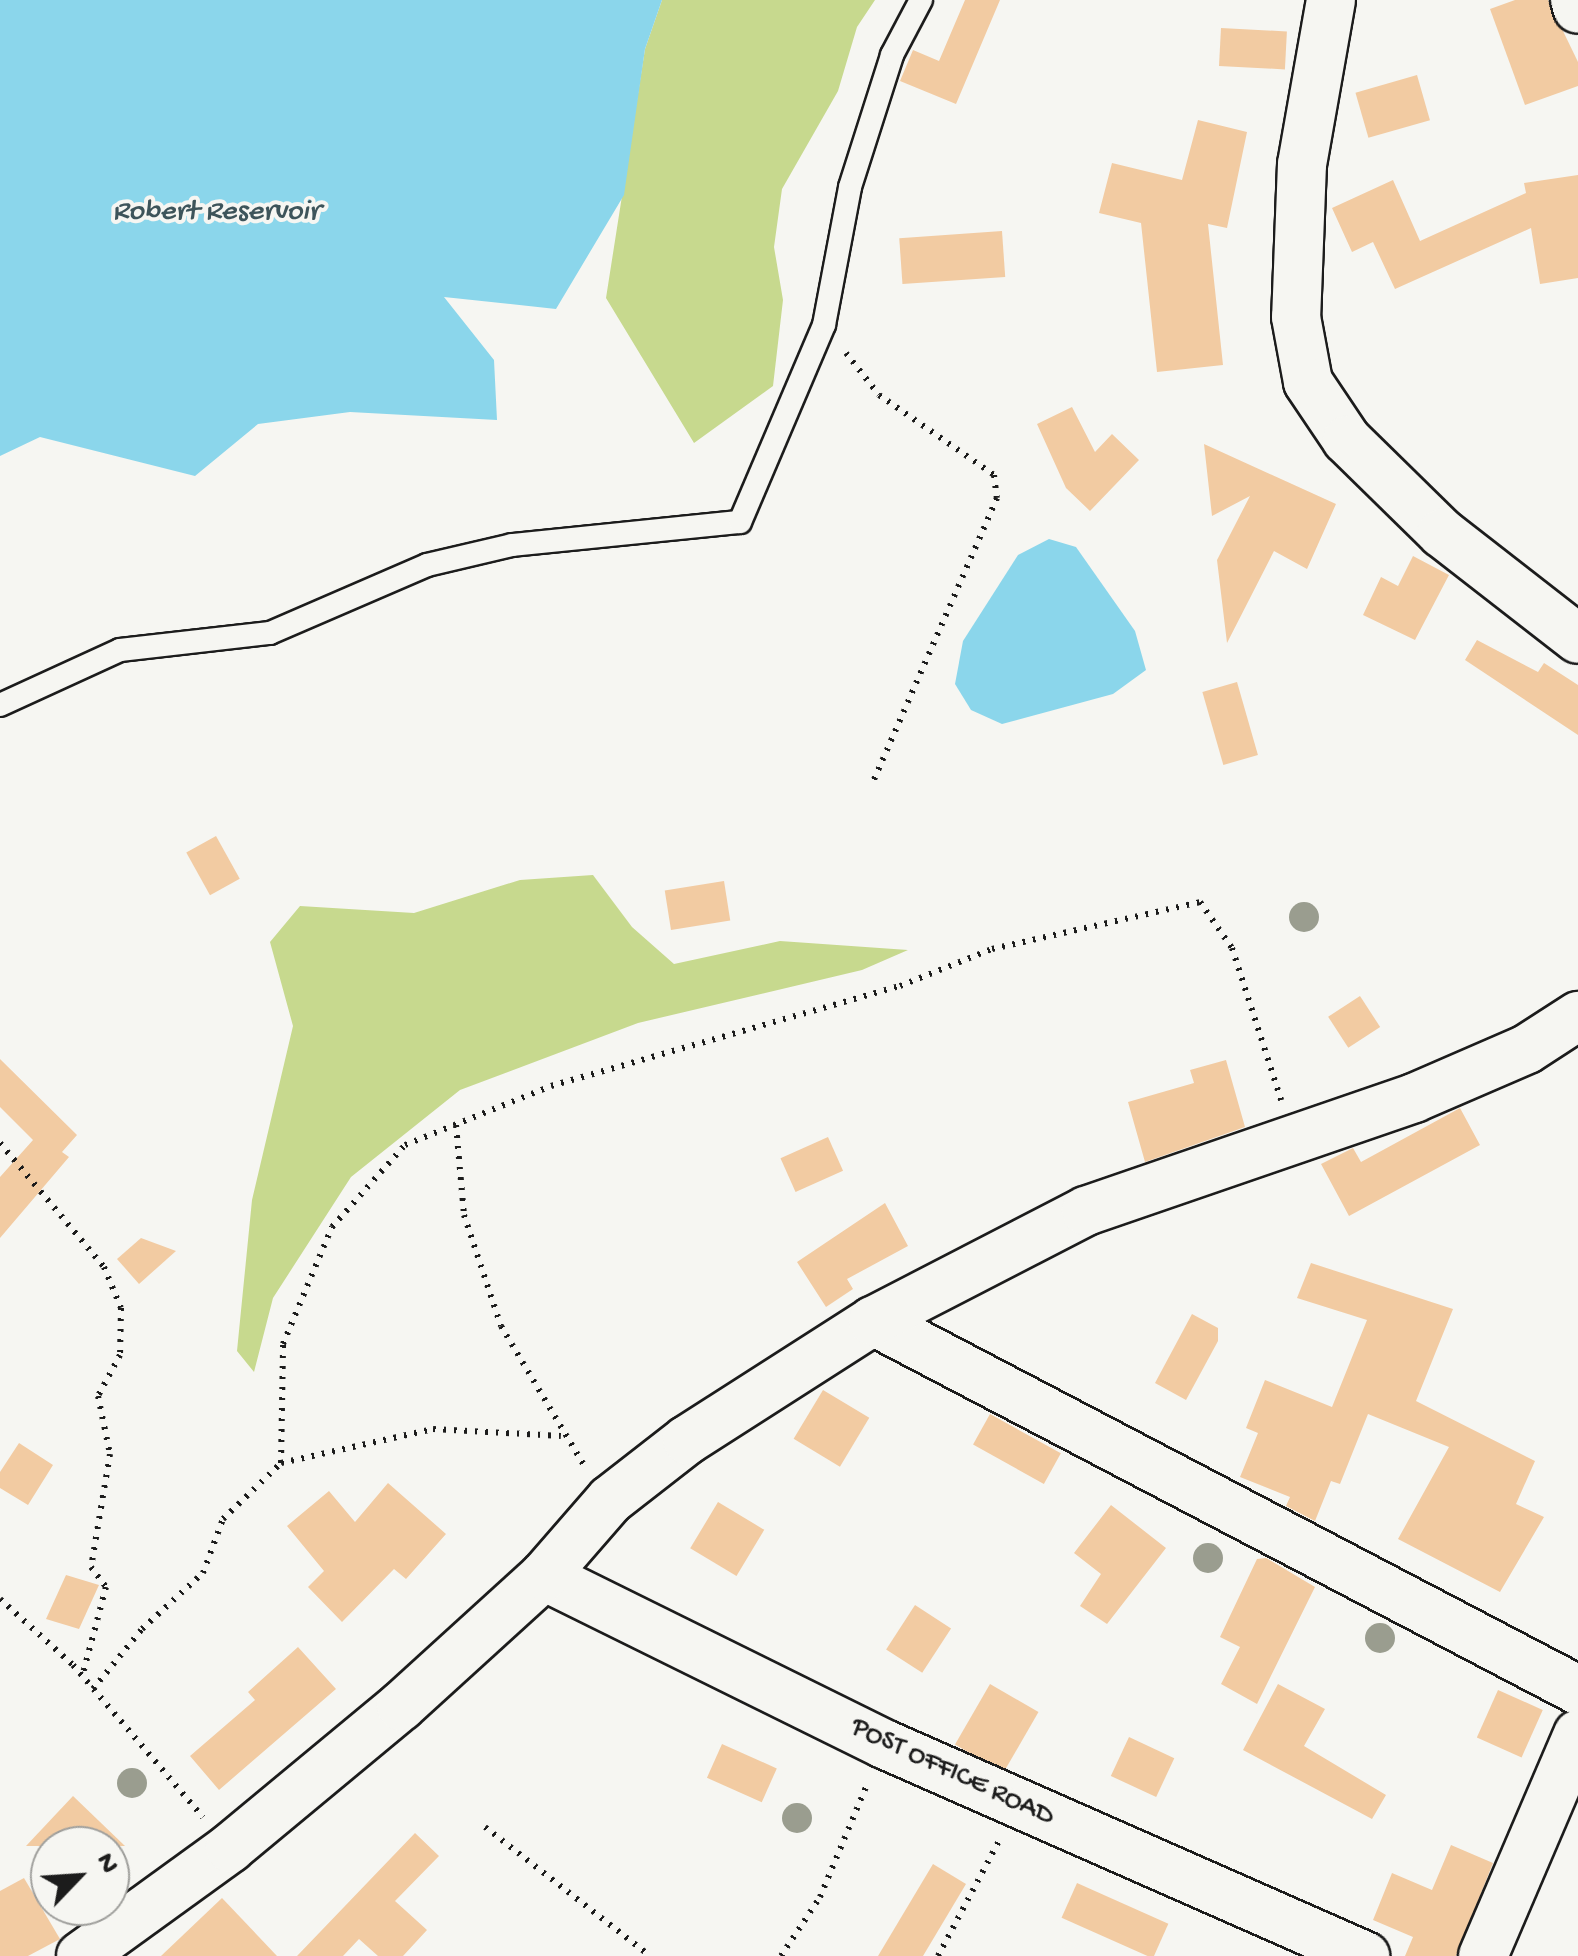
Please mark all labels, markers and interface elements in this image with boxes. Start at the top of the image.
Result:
water label: Robert Reservoir [113,195,319,231]
street label: POST OFFICE ROAD [845,1711,1059,1835]
north arrow [30,1826,130,1926]
text: N [87,1849,125,1879]

